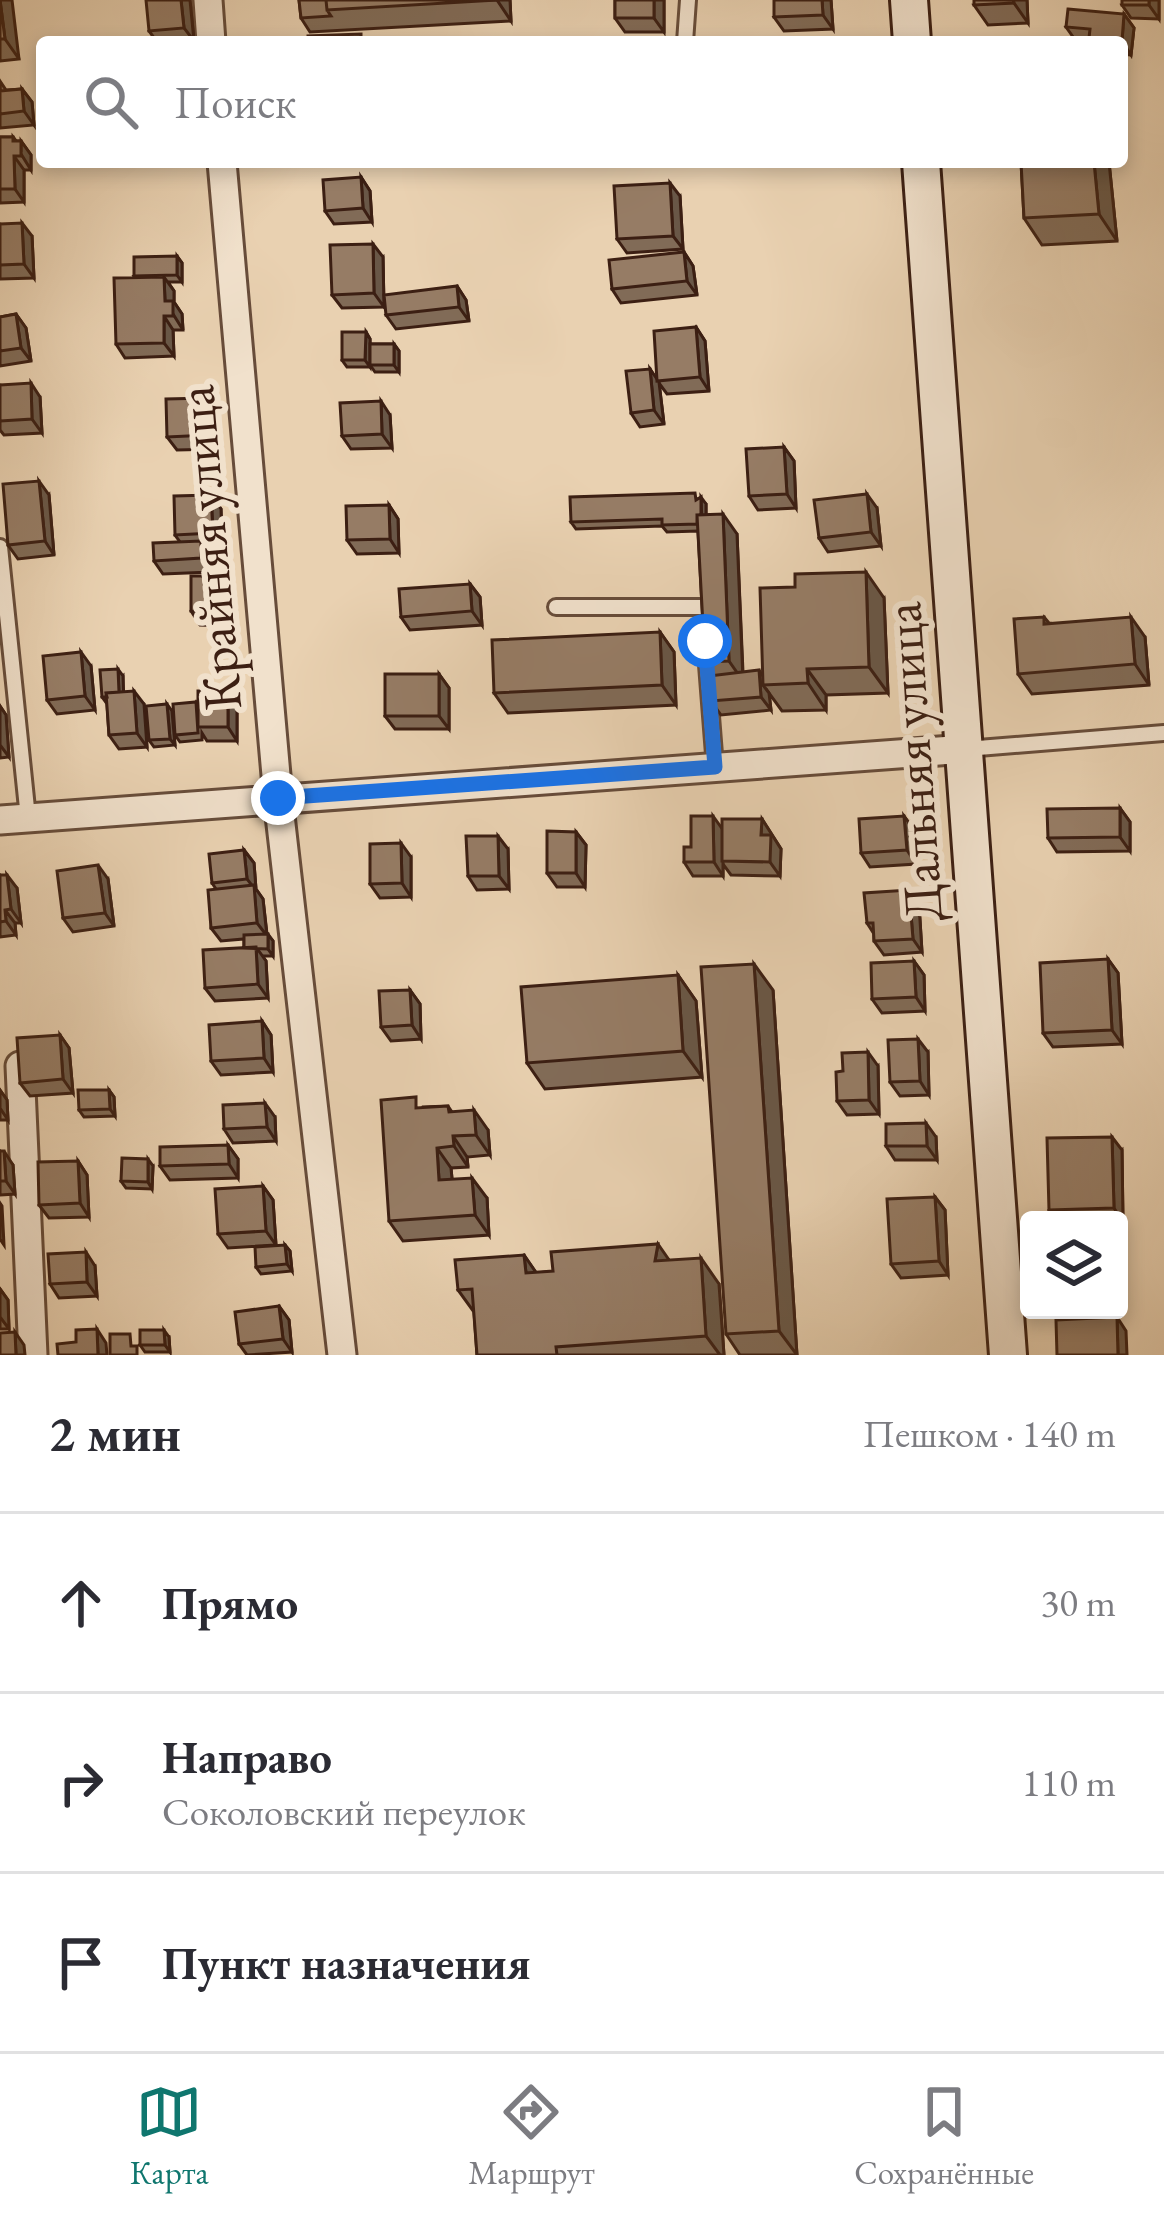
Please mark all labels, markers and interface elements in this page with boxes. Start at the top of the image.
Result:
search box [36,36,1128,168]
icon: search [78,69,144,135]
text: Поиск [174,73,296,131]
street label: Крайняя улица [159,382,257,713]
street label: Дальняя улица [866,600,958,924]
route start [678,614,732,668]
route end [251,771,305,825]
map controls [1020,1211,1128,1319]
button: layers [1020,1211,1128,1319]
text: 2 мин [48,1400,181,1466]
text: Пешком · 140 m [863,1408,1116,1459]
icon: ahead [48,1570,114,1636]
text: Прямо [162,1574,298,1632]
text: 30 m [1040,1577,1116,1628]
text: Направо [162,1728,332,1786]
icon: right [48,1750,114,1816]
text: 110 m [1022,1757,1116,1808]
text: Соколовский переулок [162,1786,526,1837]
icon: arrive [48,1930,114,1996]
text: Пункт назначения [162,1934,531,1992]
tab: Карта [130,2079,209,2194]
tab: Маршрут [468,2079,595,2194]
tab: Сохранённые [854,2079,1034,2194]

